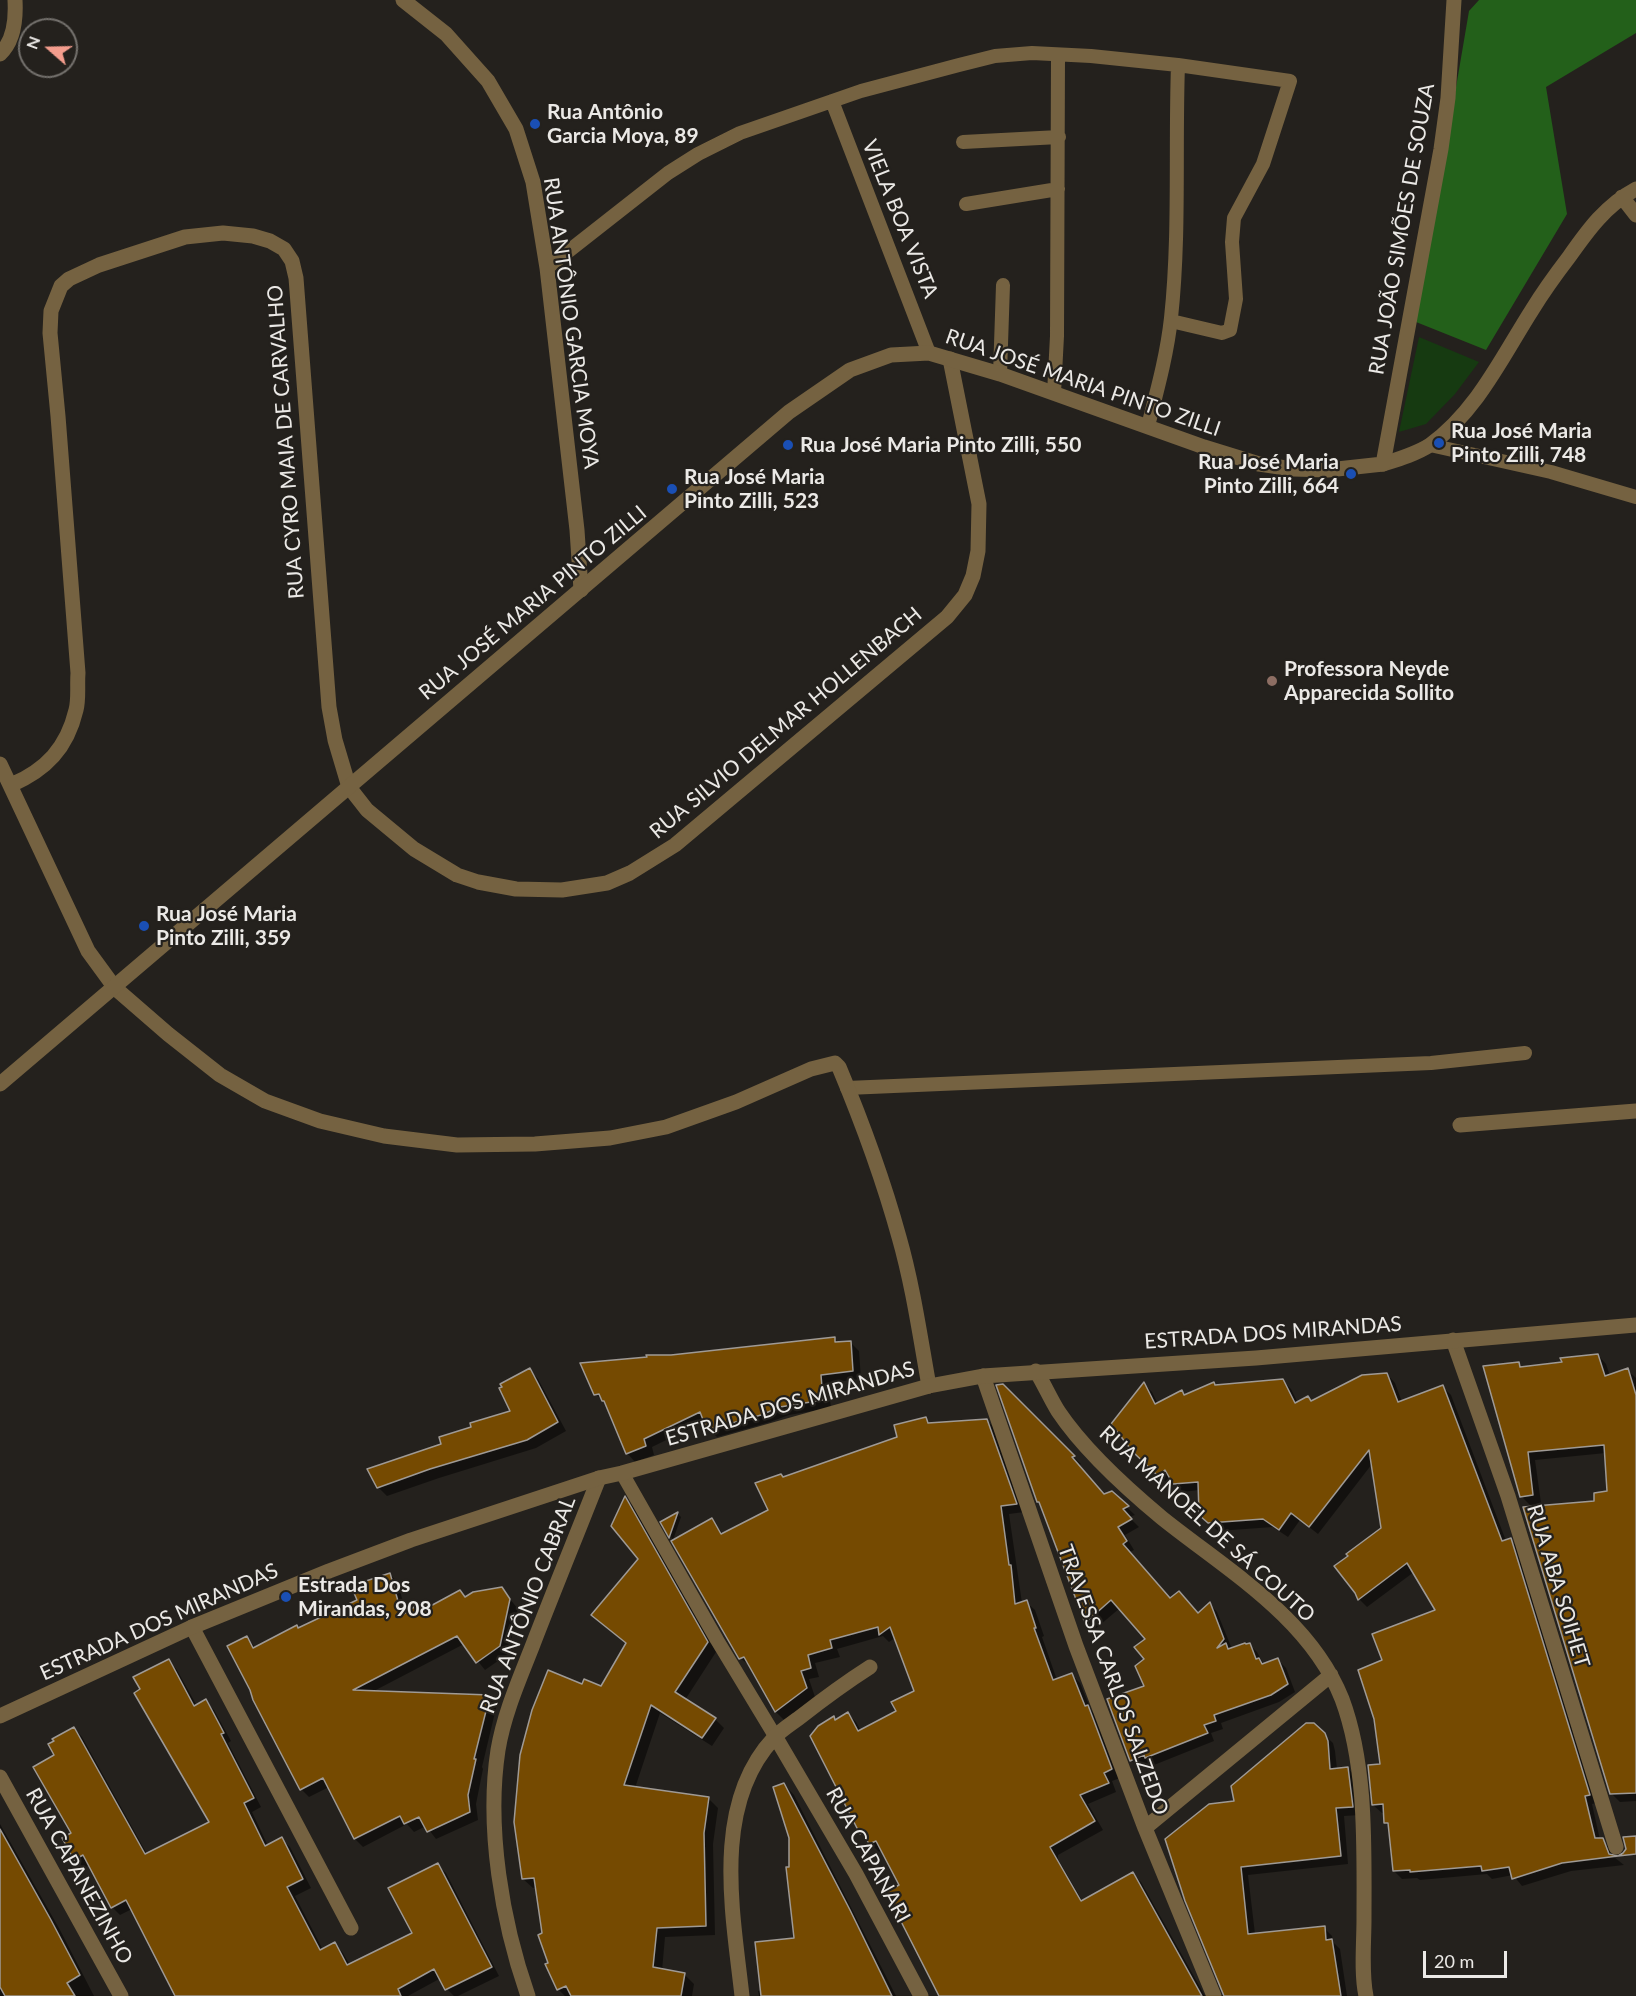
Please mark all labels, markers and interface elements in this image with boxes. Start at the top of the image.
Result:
north arrow [18,18,78,78]
text: N [21,33,44,51]
street label: RUA JOÃO SIMÕES DE SOUZA [1364,81,1440,377]
place label: Rua Antônio Garcia Moya, 89 [547,99,699,149]
marker: Rua Antônio Garcia Moya, 89 [528,117,542,131]
street label: VIELA BOA VISTA [857,136,943,302]
street label: RUA ANTÔNIO GARCIA MOYA [538,176,604,470]
street label: RUA CYRO MAIA DE CARVALHO [262,284,310,600]
street label: RUA JOSÉ MARIA PINTO ZILLI [942,324,1224,442]
place label: Rua José Maria Pinto Zilli, 748 [1451,418,1592,468]
place label: Rua José Maria Pinto Zilli, 550 [800,432,1081,458]
marker: Rua José Maria Pinto Zilli, 748 [1432,436,1446,450]
marker: Rua José Maria Pinto Zilli, 550 [781,438,795,452]
place label: Rua José Maria Pinto Zilli, 664 [1198,449,1339,499]
place label: Rua José Maria Pinto Zilli, 523 [684,464,825,514]
marker: Rua José Maria Pinto Zilli, 664 [1344,467,1358,481]
marker: Rua José Maria Pinto Zilli, 523 [665,482,679,496]
street label: RUA JOSÉ MARIA PINTO ZILLI [414,500,652,706]
street label: RUA SILVIO DELMAR HOLLENBACH [645,602,927,844]
place label: Professora Neyde Apparecida Sollito [1284,656,1454,706]
marker: Professora Neyde Apparecida Sollito [1265,674,1279,688]
place label: Rua José Maria Pinto Zilli, 359 [156,901,297,951]
marker: Rua José Maria Pinto Zilli, 359 [137,919,151,933]
street label: ESTRADA DOS MIRANDAS [1143,1311,1403,1355]
street label: ESTRADA DOS MIRANDAS [663,1356,917,1452]
street label: RUA MANOEL DE SÁ COUTO [1094,1421,1320,1627]
street label: RUA ANTÔNIO CABRAL [475,1493,581,1717]
street label: RUA ABA SOIHET [1521,1501,1595,1671]
street label: TRAVESSA CARLOS SALZEDO [1052,1541,1174,1819]
street label: ESTRADA DOS MIRANDAS [36,1558,282,1686]
place label: Estrada Dos Mirandas, 908 [298,1572,432,1622]
marker: Estrada Dos Mirandas, 908 [279,1590,293,1604]
street label: RUA CAPANARI [820,1783,916,1927]
street label: RUA CAPANEZINHO [20,1784,138,1968]
scale bar [1426,1939,1510,1977]
text: 20 m [1434,1950,1474,1972]

